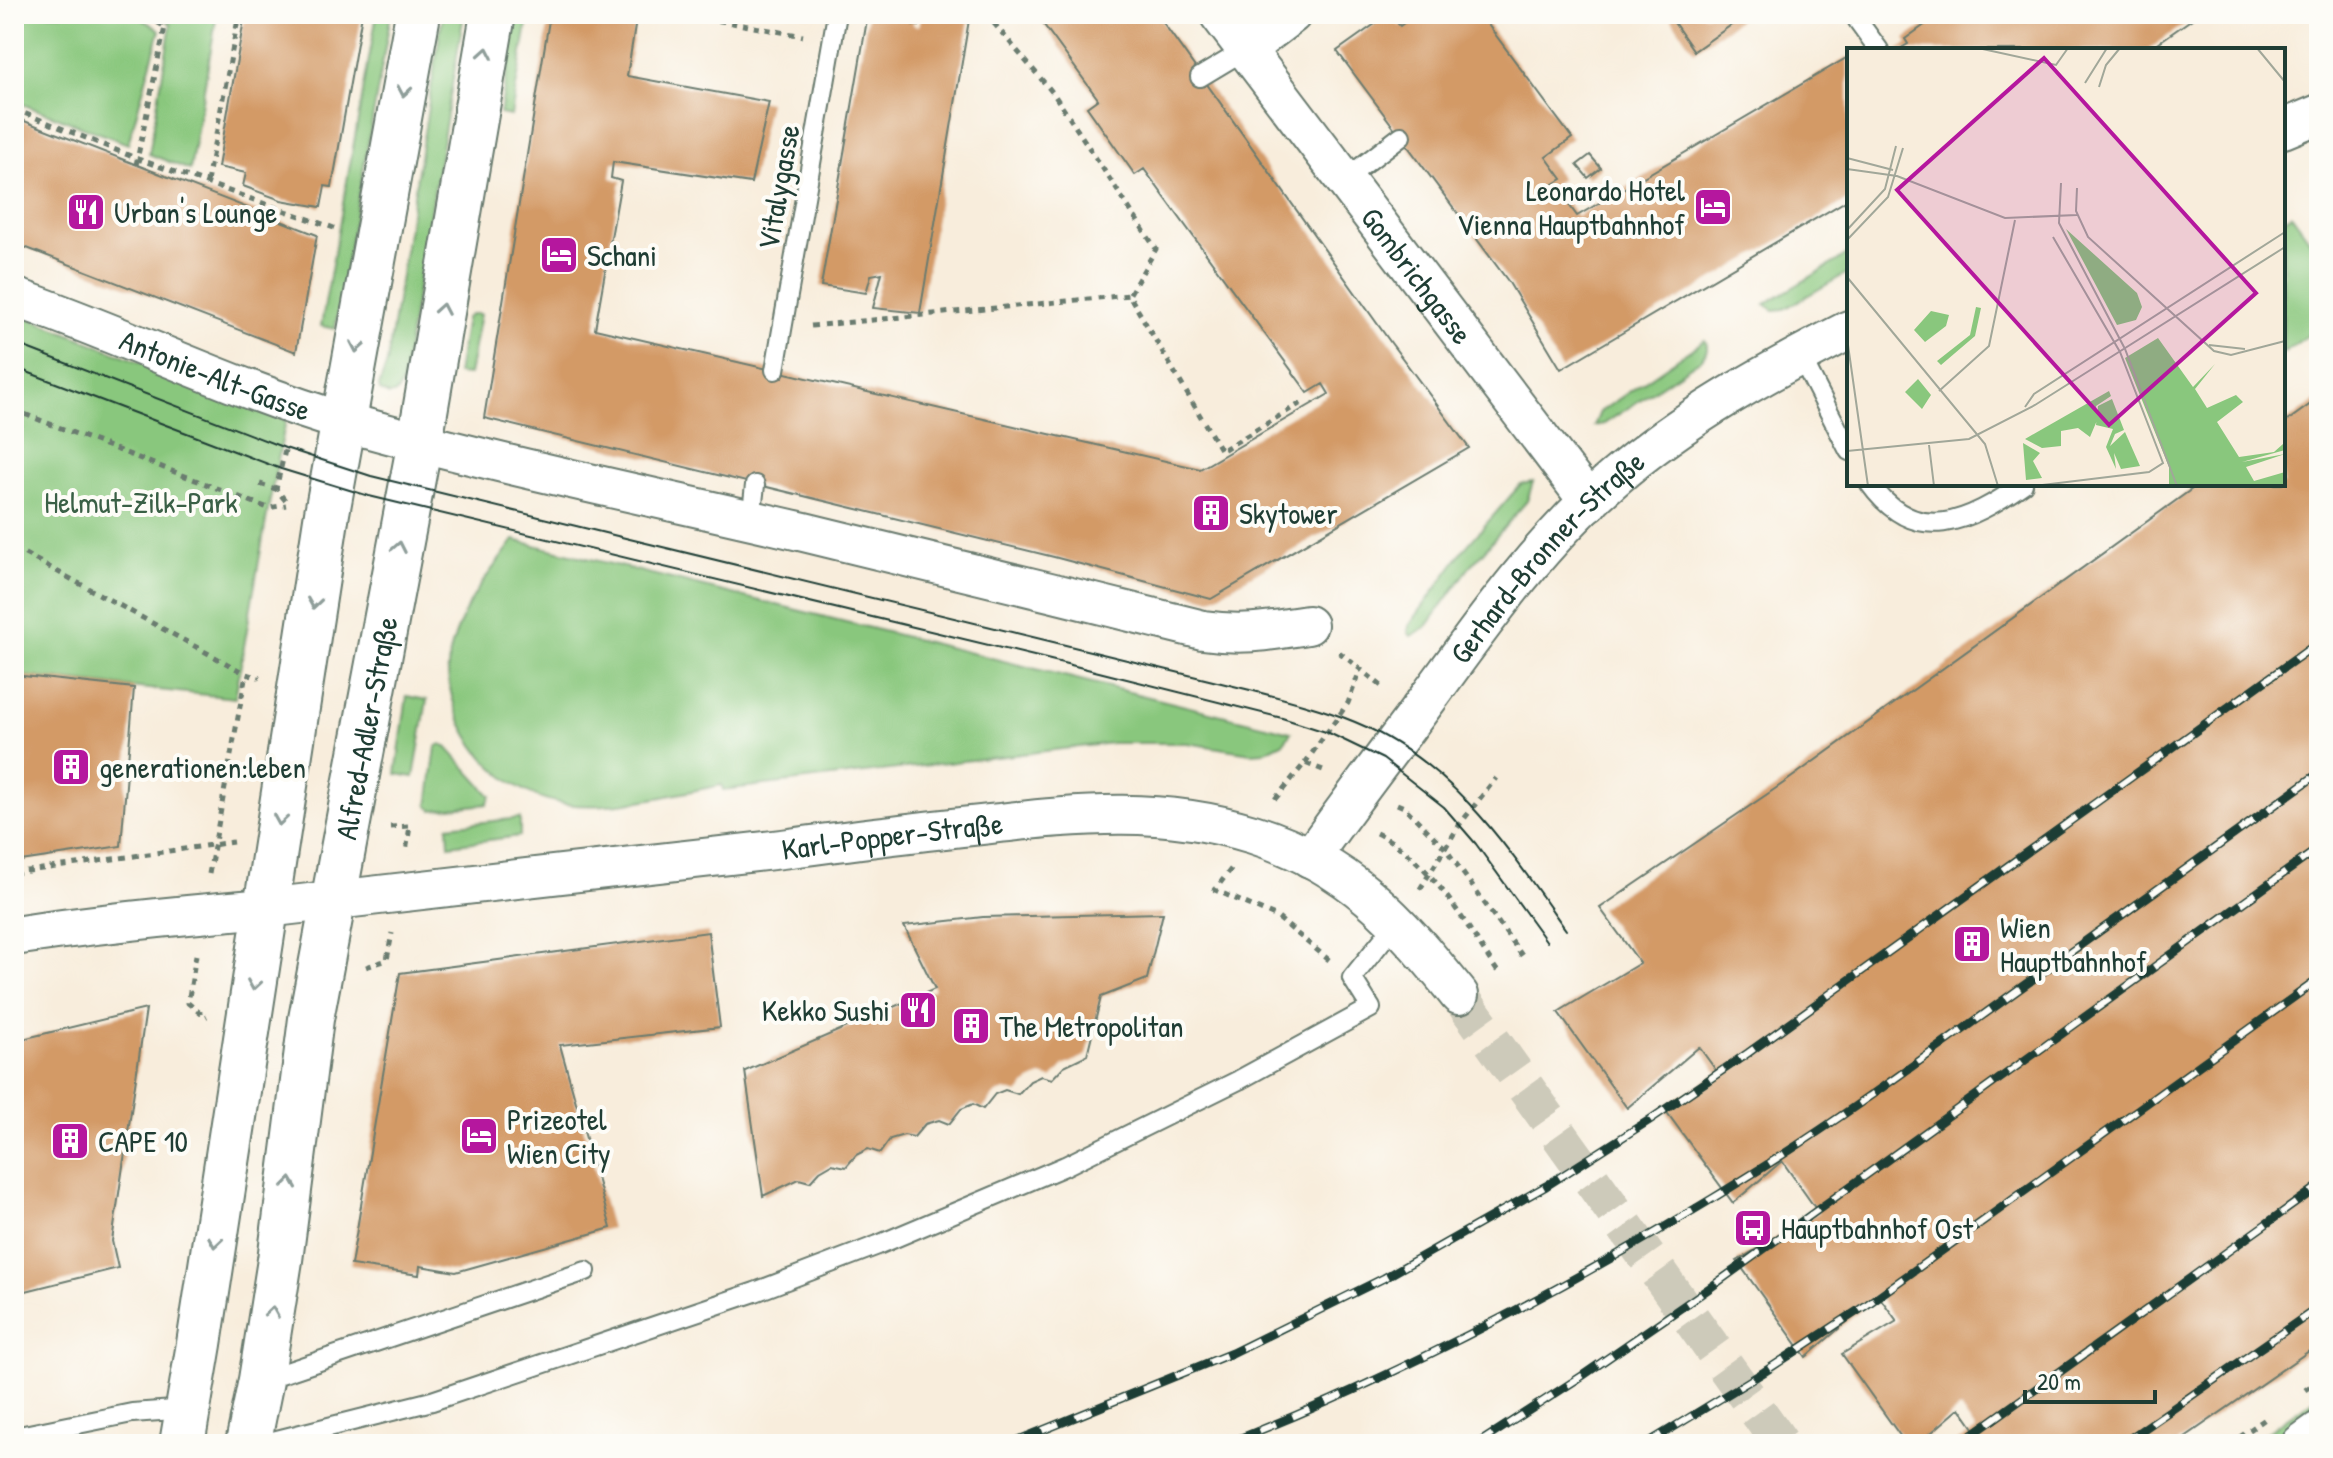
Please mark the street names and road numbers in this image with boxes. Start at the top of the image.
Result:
street label: Vitalygasse [747,121,809,253]
street label: Gombrichgasse [1352,199,1482,352]
street label: Antonie-Alt-Gasse [114,320,316,430]
street label: Gerhard-Bronner-Straße [1440,441,1653,671]
street label: Alfred-Adler-Straße [325,613,406,843]
street label: Karl-Popper-Straße [779,803,1005,869]

